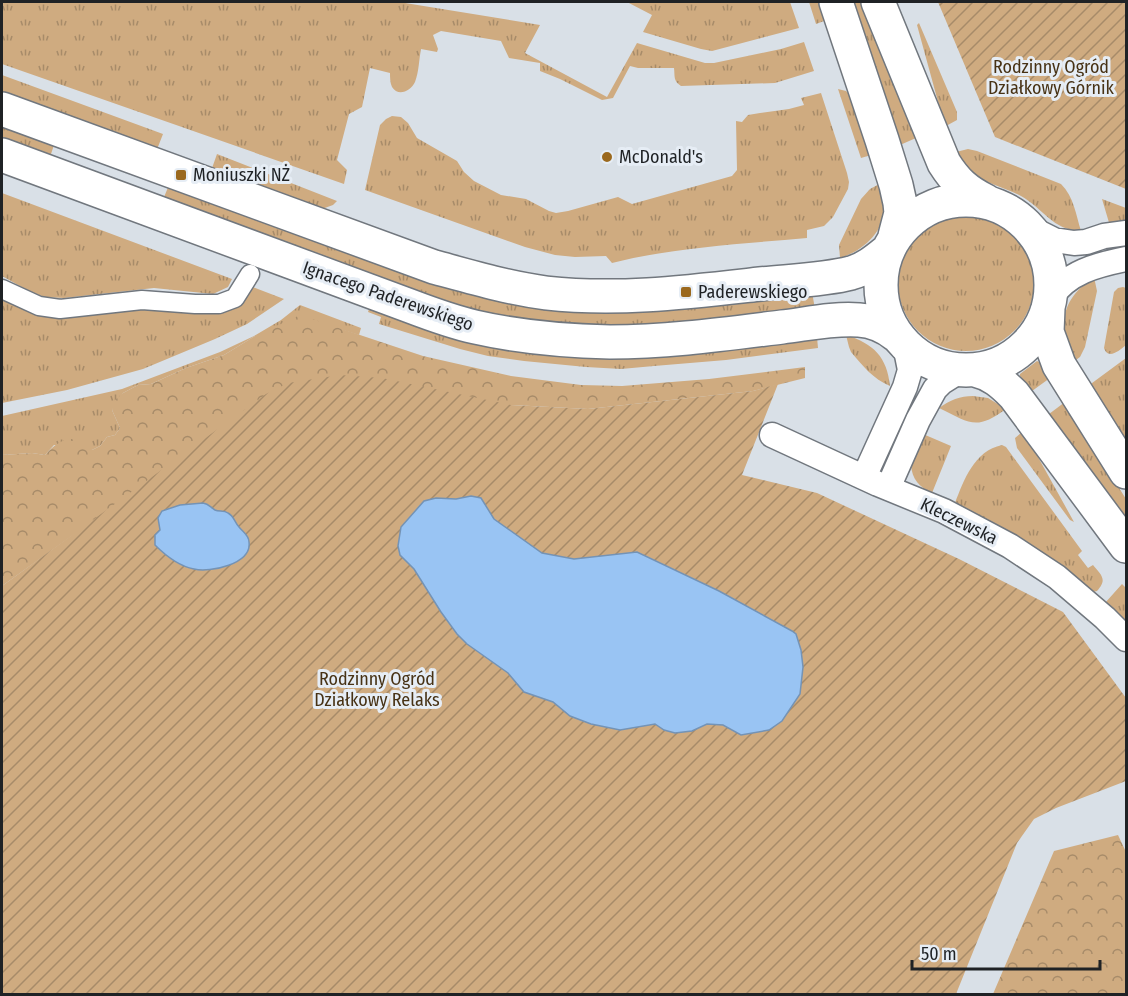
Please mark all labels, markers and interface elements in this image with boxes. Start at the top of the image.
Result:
park label: Rodzinny Ogród Działkowy Górnik [988,56,1115,99]
place label: McDonald's [619,146,703,168]
marker: McDonald's [600,150,614,164]
place label: Moniuszki NŻ [193,164,290,186]
marker: Moniuszki NŻ [174,168,188,182]
street label: Ignacego Paderewskiego [300,256,476,336]
place label: Paderewskiego [698,281,807,303]
marker: Paderewskiego [679,285,693,299]
street label: Kleczewska [917,493,1001,549]
park label: Rodzinny Ogród Działkowy Relaks [314,668,440,711]
scale bar [912,933,1100,971]
text: 50 m [921,943,957,965]

